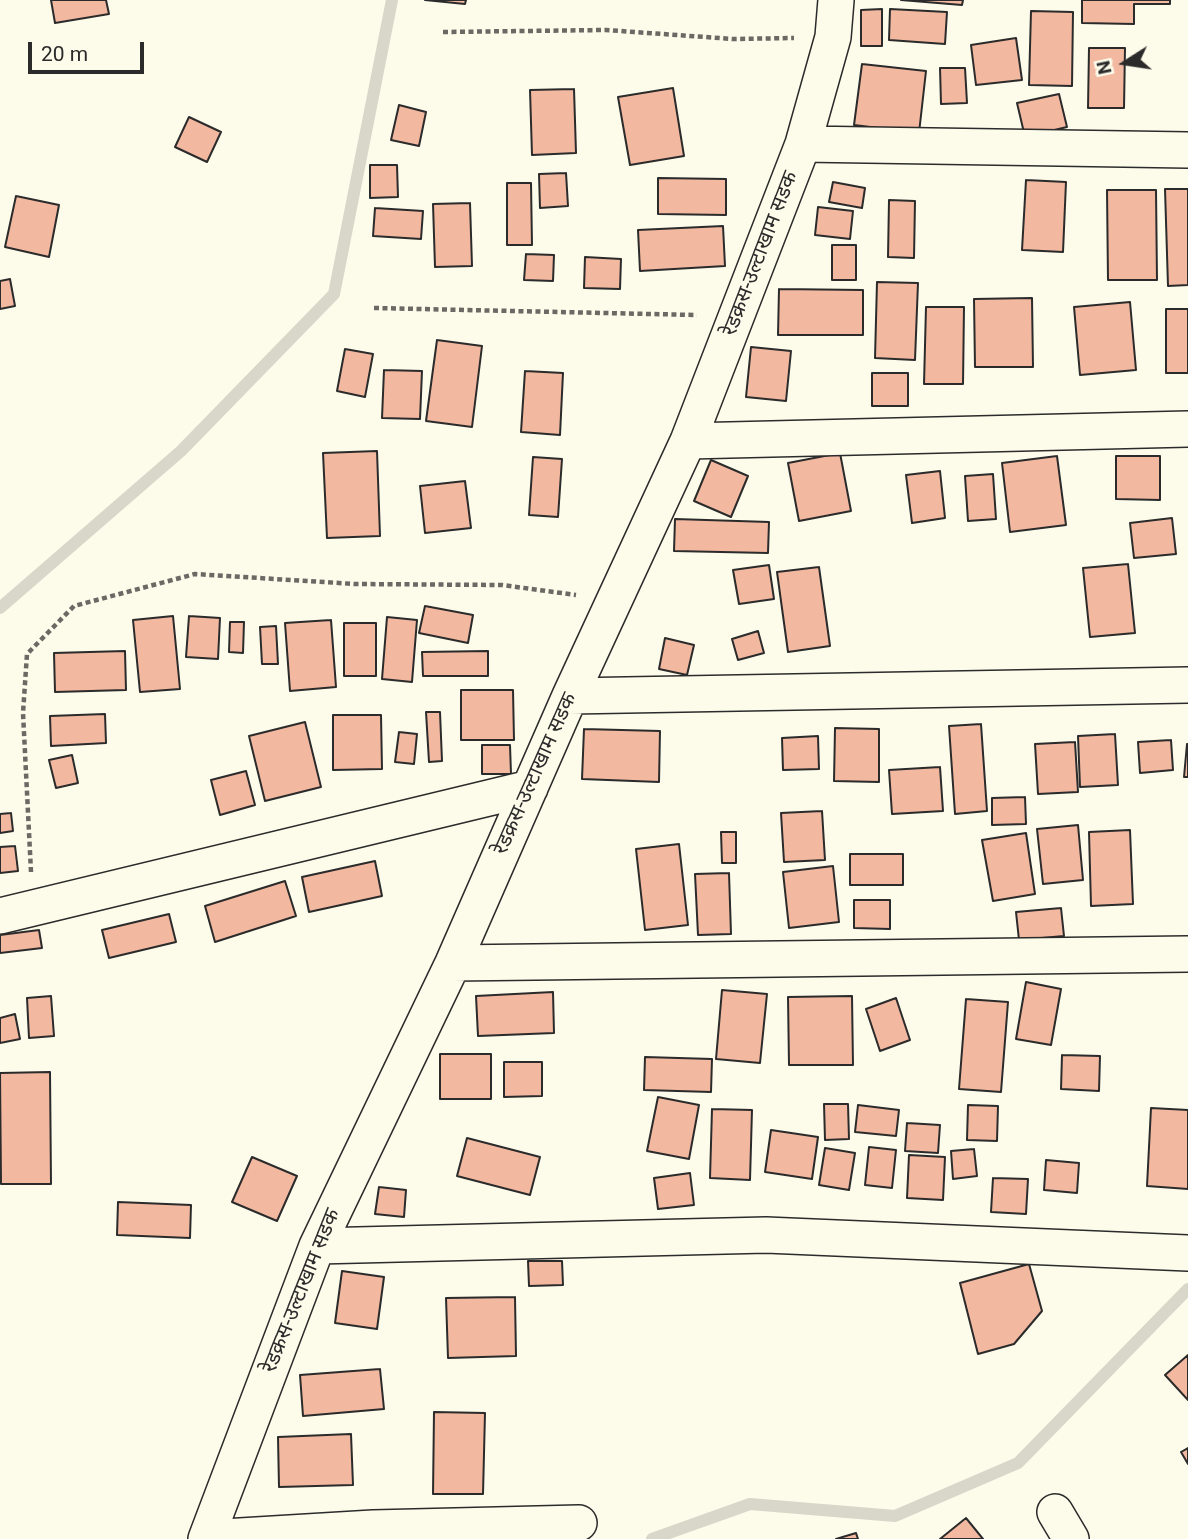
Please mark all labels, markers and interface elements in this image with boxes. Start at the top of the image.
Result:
scale bar [32,28,147,72]
north arrow [1090,28,1160,98]
text: 20 m [41,42,88,66]
text: N [1091,59,1117,76]
street label: रेडक्रस-उल्टाखाम सडक [718,168,804,340]
street label: रेडक्रस-उल्टाखाम सडक [489,689,583,859]
street label: रेडक्रस-उल्टाखाम सडक [258,1205,346,1377]

